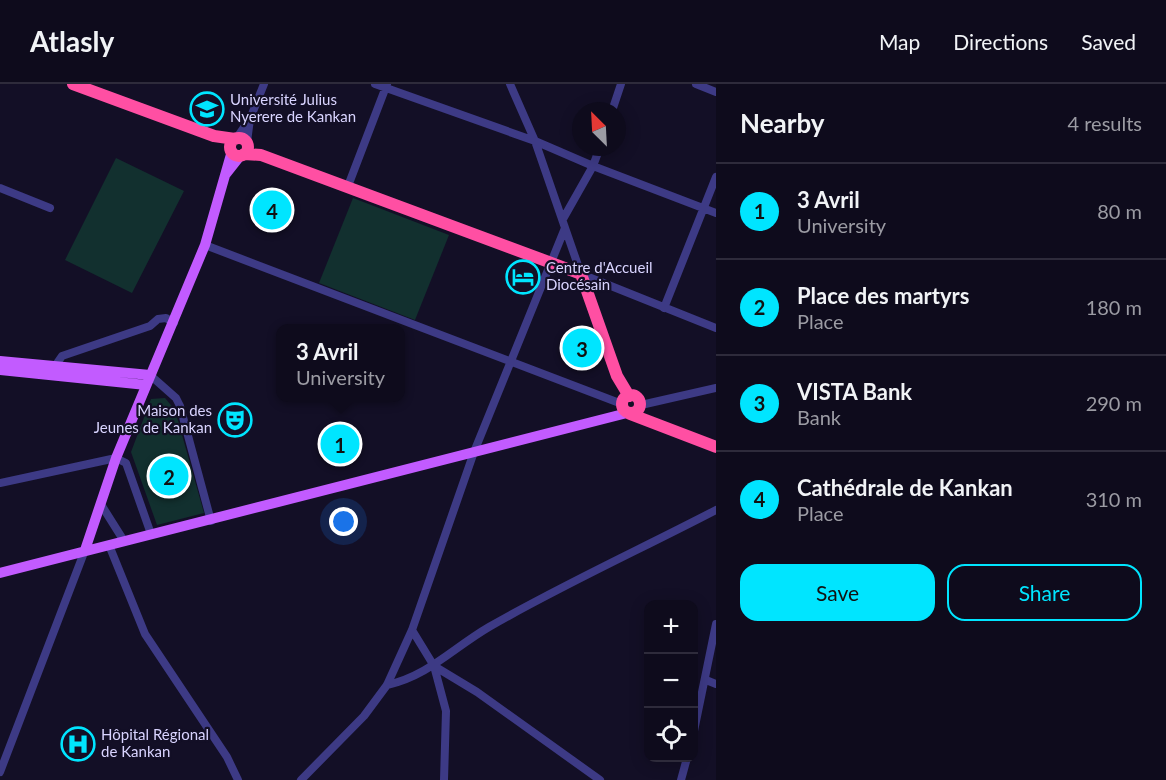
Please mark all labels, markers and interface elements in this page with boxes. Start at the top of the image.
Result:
text: Atlasly [30,24,114,58]
text: Map [879,29,920,54]
text: Directions [953,29,1048,54]
text: Saved [1081,29,1136,54]
place label: Université Julius Nyerere de Kankan [230,90,356,125]
school or university icon: Université Julius Nyerere de Kankan [189,91,225,127]
north arrow [572,102,626,156]
text: Nearby [740,107,825,139]
text: 4 results [1067,111,1142,135]
text: 3 Avril [797,186,860,213]
pin: 4 [252,188,292,232]
text: 1 [754,199,765,223]
text: 80 m [1097,199,1142,223]
text: University [797,213,886,237]
place label: Centre d'Accueil Diocésain [546,258,653,293]
hotel icon: Centre d'Accueil Diocésain [505,259,541,295]
text: Place des martyrs [797,282,969,309]
text: 2 [754,295,765,319]
text: 180 m [1086,295,1142,319]
text: Place [797,309,844,333]
popup [276,324,405,402]
pin: 3 [562,326,602,370]
text: 3 Avril [296,338,359,365]
text: University [296,365,385,389]
text: VISTA Bank [797,378,912,405]
text: 3 [754,391,765,415]
text: 290 m [1086,391,1142,415]
place label: Maison des Jeunes de Kankan [94,401,212,436]
theatre icon: Maison des Jeunes de Kankan [217,402,253,438]
text: Bank [797,405,841,429]
pin: 1 [320,422,360,466]
pin: 2 [150,454,188,498]
text: Cathédrale de Kankan [797,474,1013,501]
text: 4 [754,487,765,511]
text: 310 m [1086,487,1142,511]
text: Place [797,501,844,525]
your location [329,507,358,536]
button: Save [740,564,935,621]
button: Share [947,564,1142,621]
map controls [644,600,698,762]
button: + [644,600,698,654]
button: − [644,654,698,708]
button: locate [644,708,698,762]
place label: Hôpital Régional de Kankan [101,725,209,760]
hospital icon: Hôpital Régional de Kankan [60,726,96,762]

